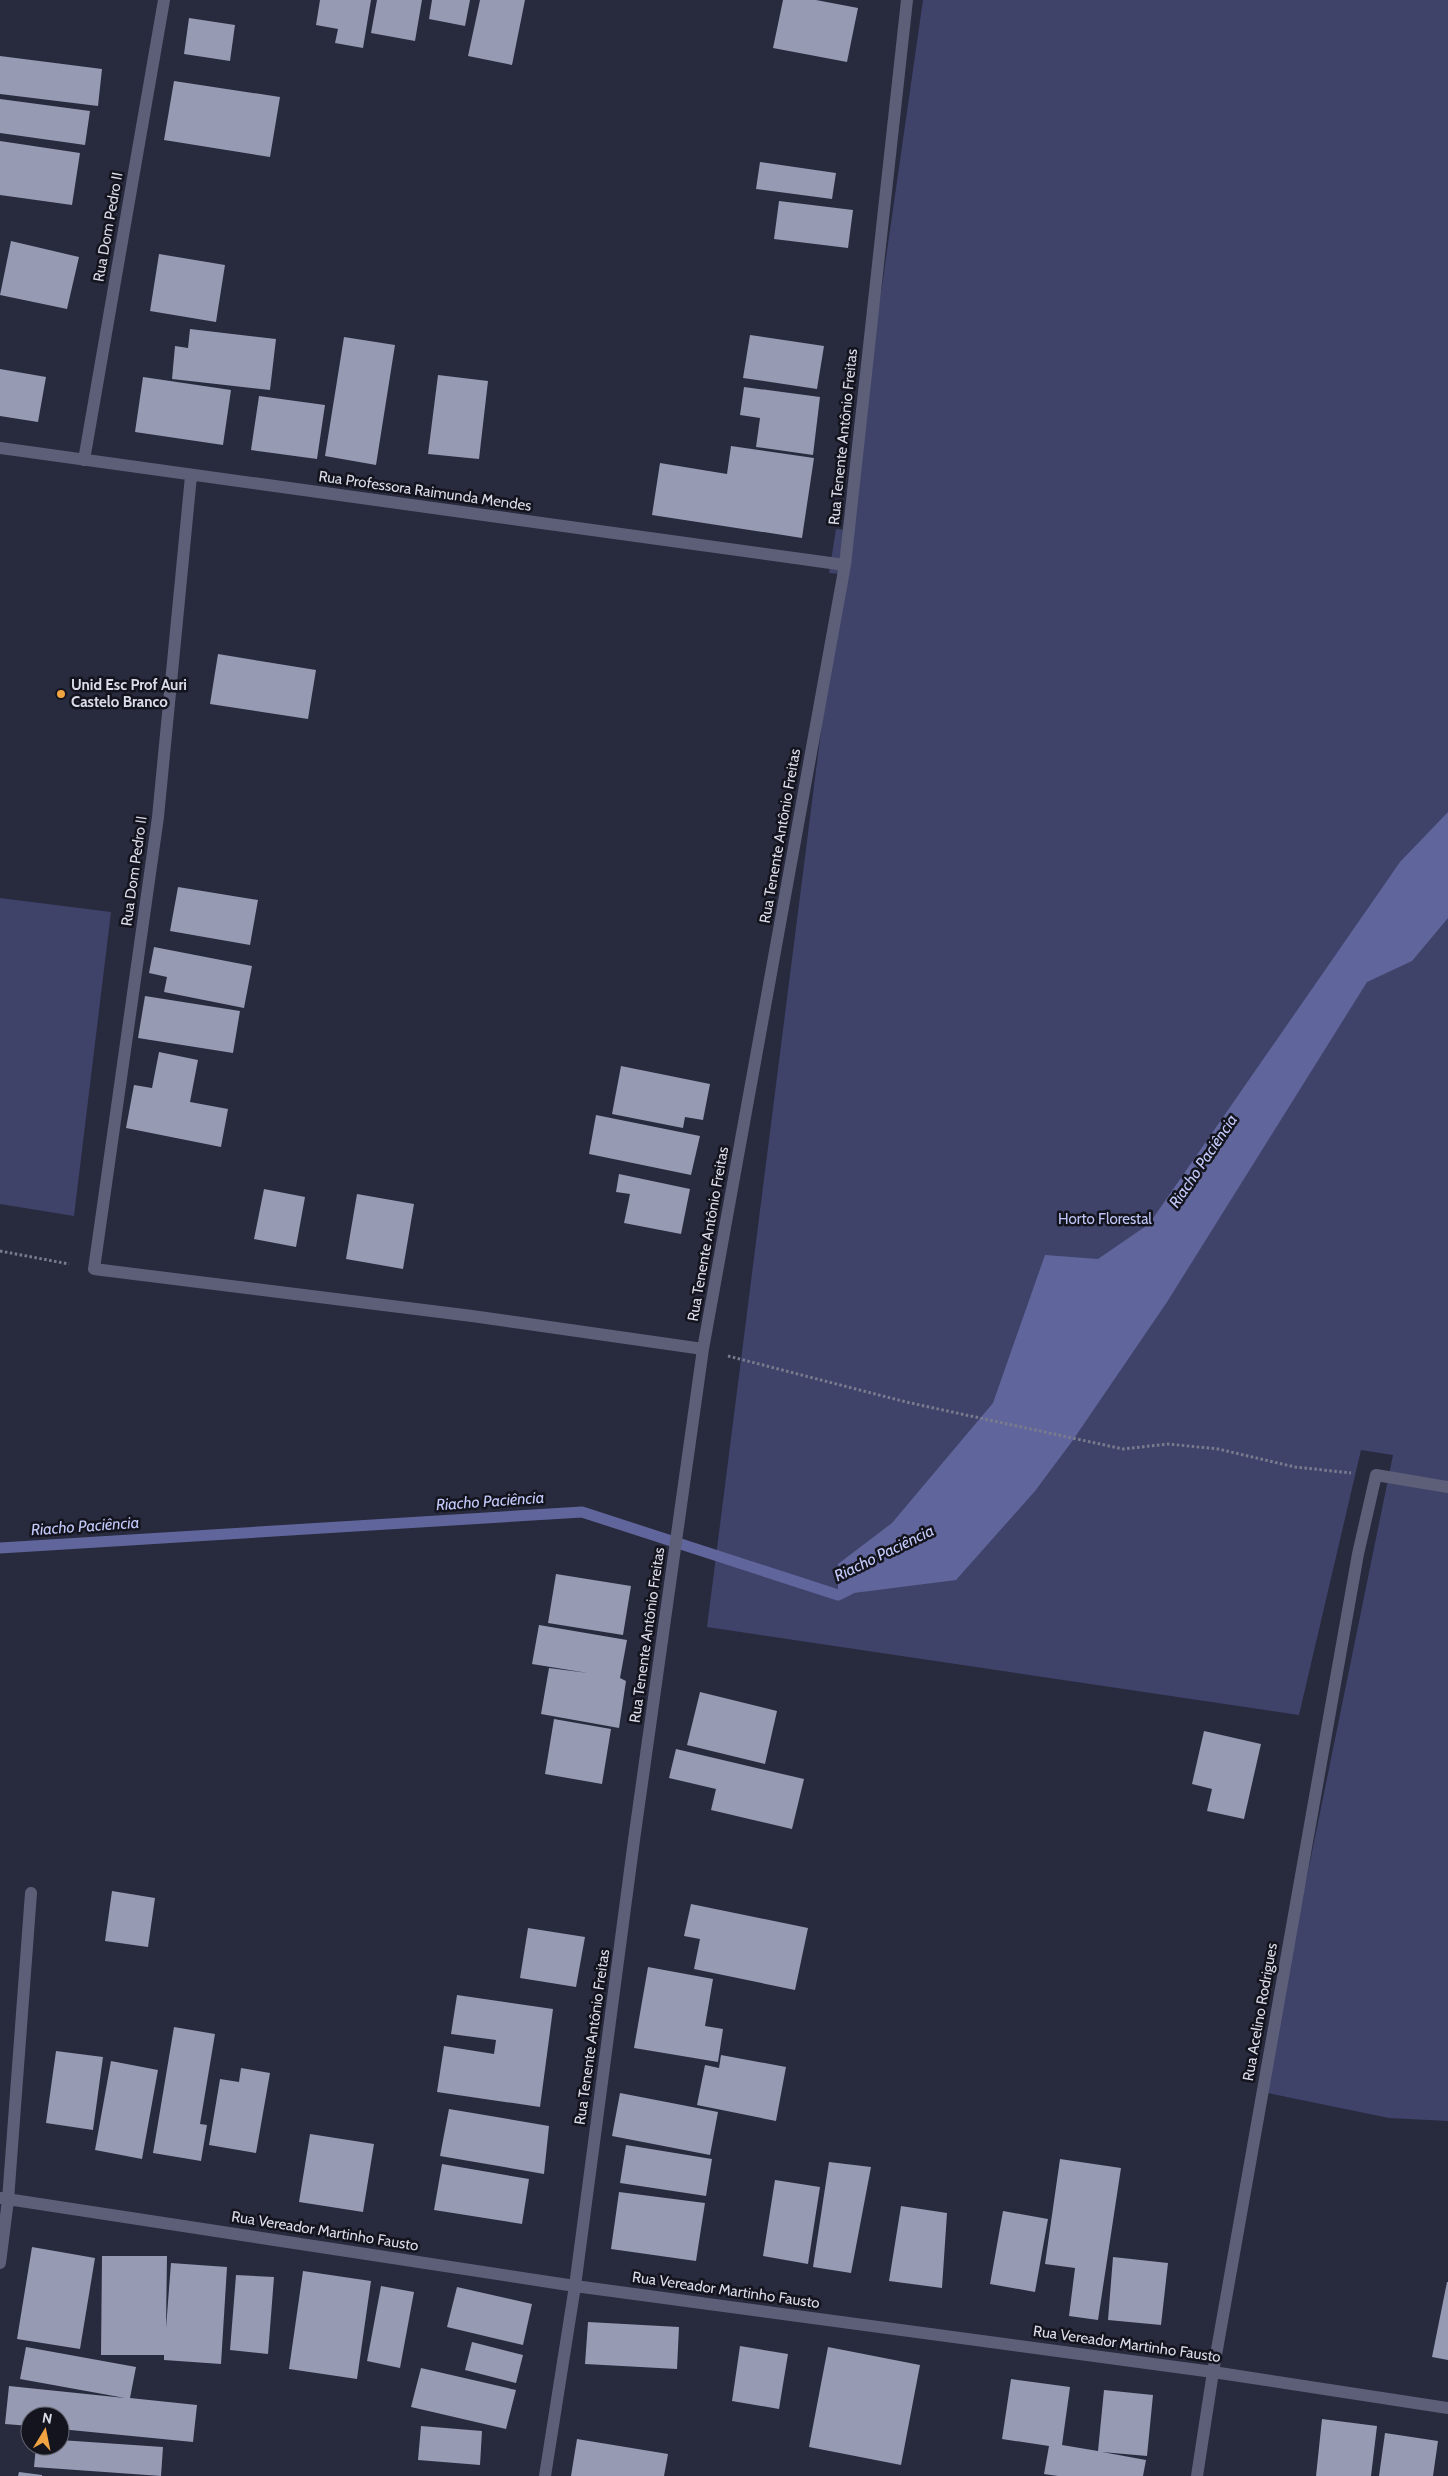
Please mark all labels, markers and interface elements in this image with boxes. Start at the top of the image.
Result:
street label: Rua Dom Pedro II [89,171,127,283]
street label: Rua Tenente Antônio Freitas [825,348,861,526]
street label: Rua Professora Raimunda Mendes [317,467,533,515]
place label: Unid Esc Prof Auri Castelo Branco [71,676,187,711]
marker: Unid Esc Prof Auri Castelo Branco [55,688,67,700]
street label: Rua Tenente Antônio Freitas [756,747,804,925]
street label: Rua Dom Pedro II [117,815,151,927]
water label: Riacho Paciência [1165,1111,1241,1211]
street label: Rua Tenente Antônio Freitas [684,1145,732,1323]
park label: Horto Florestal [1058,1210,1152,1228]
water label: Riacho Paciência [435,1488,545,1514]
water label: Riacho Paciência [30,1513,140,1539]
water label: Riacho Paciência [831,1521,937,1585]
street label: Rua Tenente Antônio Freitas [626,1546,668,1724]
street label: Rua Acelino Rodrigues [1239,1942,1281,2082]
street label: Rua Tenente Antônio Freitas [571,1948,613,2126]
street label: Rua Vereador Martinho Fausto [230,2207,420,2255]
street label: Rua Vereador Martinho Fausto [631,2268,821,2312]
street label: Rua Vereador Martinho Fausto [1032,2322,1222,2366]
north arrow [20,2406,70,2456]
text: N [41,2408,54,2428]

